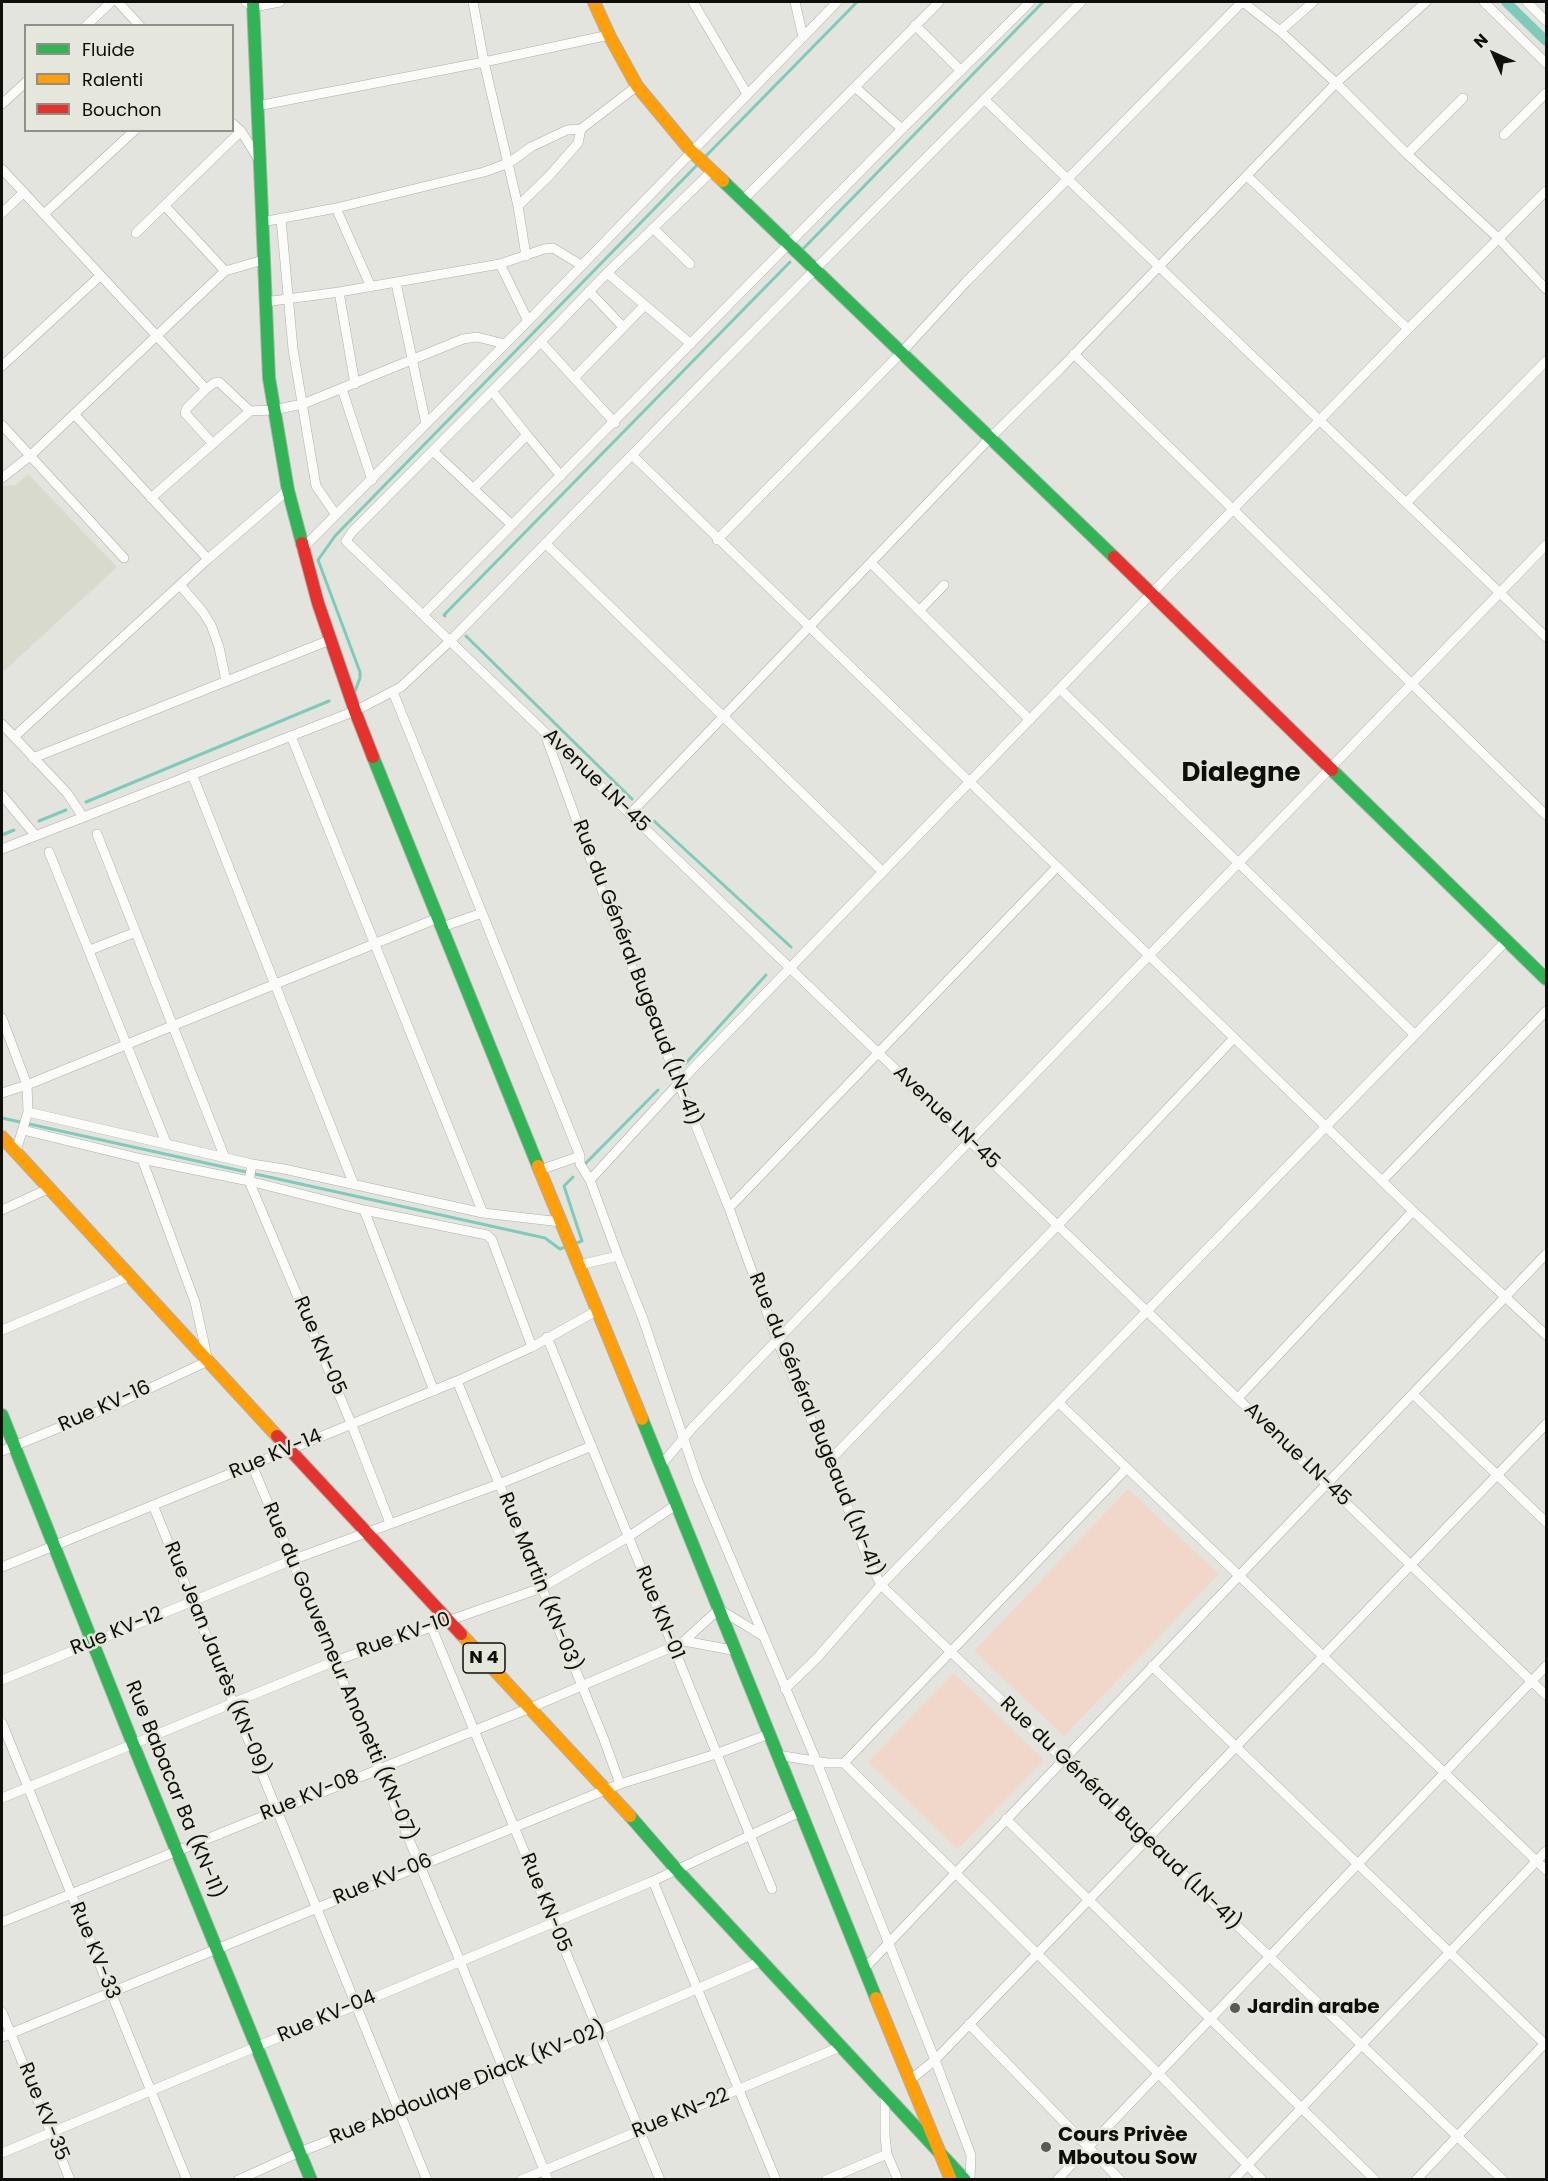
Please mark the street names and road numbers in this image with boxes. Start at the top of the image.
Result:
street label: Avenue LN-45 [538,724,654,838]
street label: Rue du Général Bugeaud (LN-41) [566,817,706,1129]
street label: Avenue LN-45 [888,1061,1004,1175]
street label: Rue du Général Bugeaud (LN-41) [743,1269,887,1581]
street label: Rue KN-05 [287,1293,351,1399]
street label: Rue KV-16 [55,1376,155,1438]
street label: Avenue LN-45 [1239,1398,1355,1512]
street label: Rue KV-14 [226,1425,326,1485]
street label: Rue Martin (KN-03) [492,1489,586,1675]
street label: Rue du Gouverneur Anonetti (KN-07) [257,1499,421,1845]
street label: Rue Jean Jaurès (KN-09) [158,1538,274,1780]
street label: Rue KN-01 [629,1563,689,1663]
street label: Rue KV-12 [67,1603,167,1661]
street label: Rue KV-10 [354,1608,454,1664]
road number: N 4 [463,1643,505,1673]
street label: Rue Babacar Ba (KN-11) [119,1677,229,1903]
street label: Rue du Général Bugeaud (LN-41) [994,1692,1246,1936]
street label: Rue KV-08 [257,1765,363,1827]
street label: Rue KV-06 [330,1849,436,1911]
street label: Rue KN-05 [514,1850,576,1956]
street label: Rue KV-33 [64,1899,124,2003]
street label: Rue KV-04 [274,1986,380,2048]
street label: Rue Abdoulaye Diack (KV-02) [327,2018,609,2150]
street label: Rue KV-35 [12,2059,74,2165]
street label: Rue KN-22 [629,2084,733,2144]

